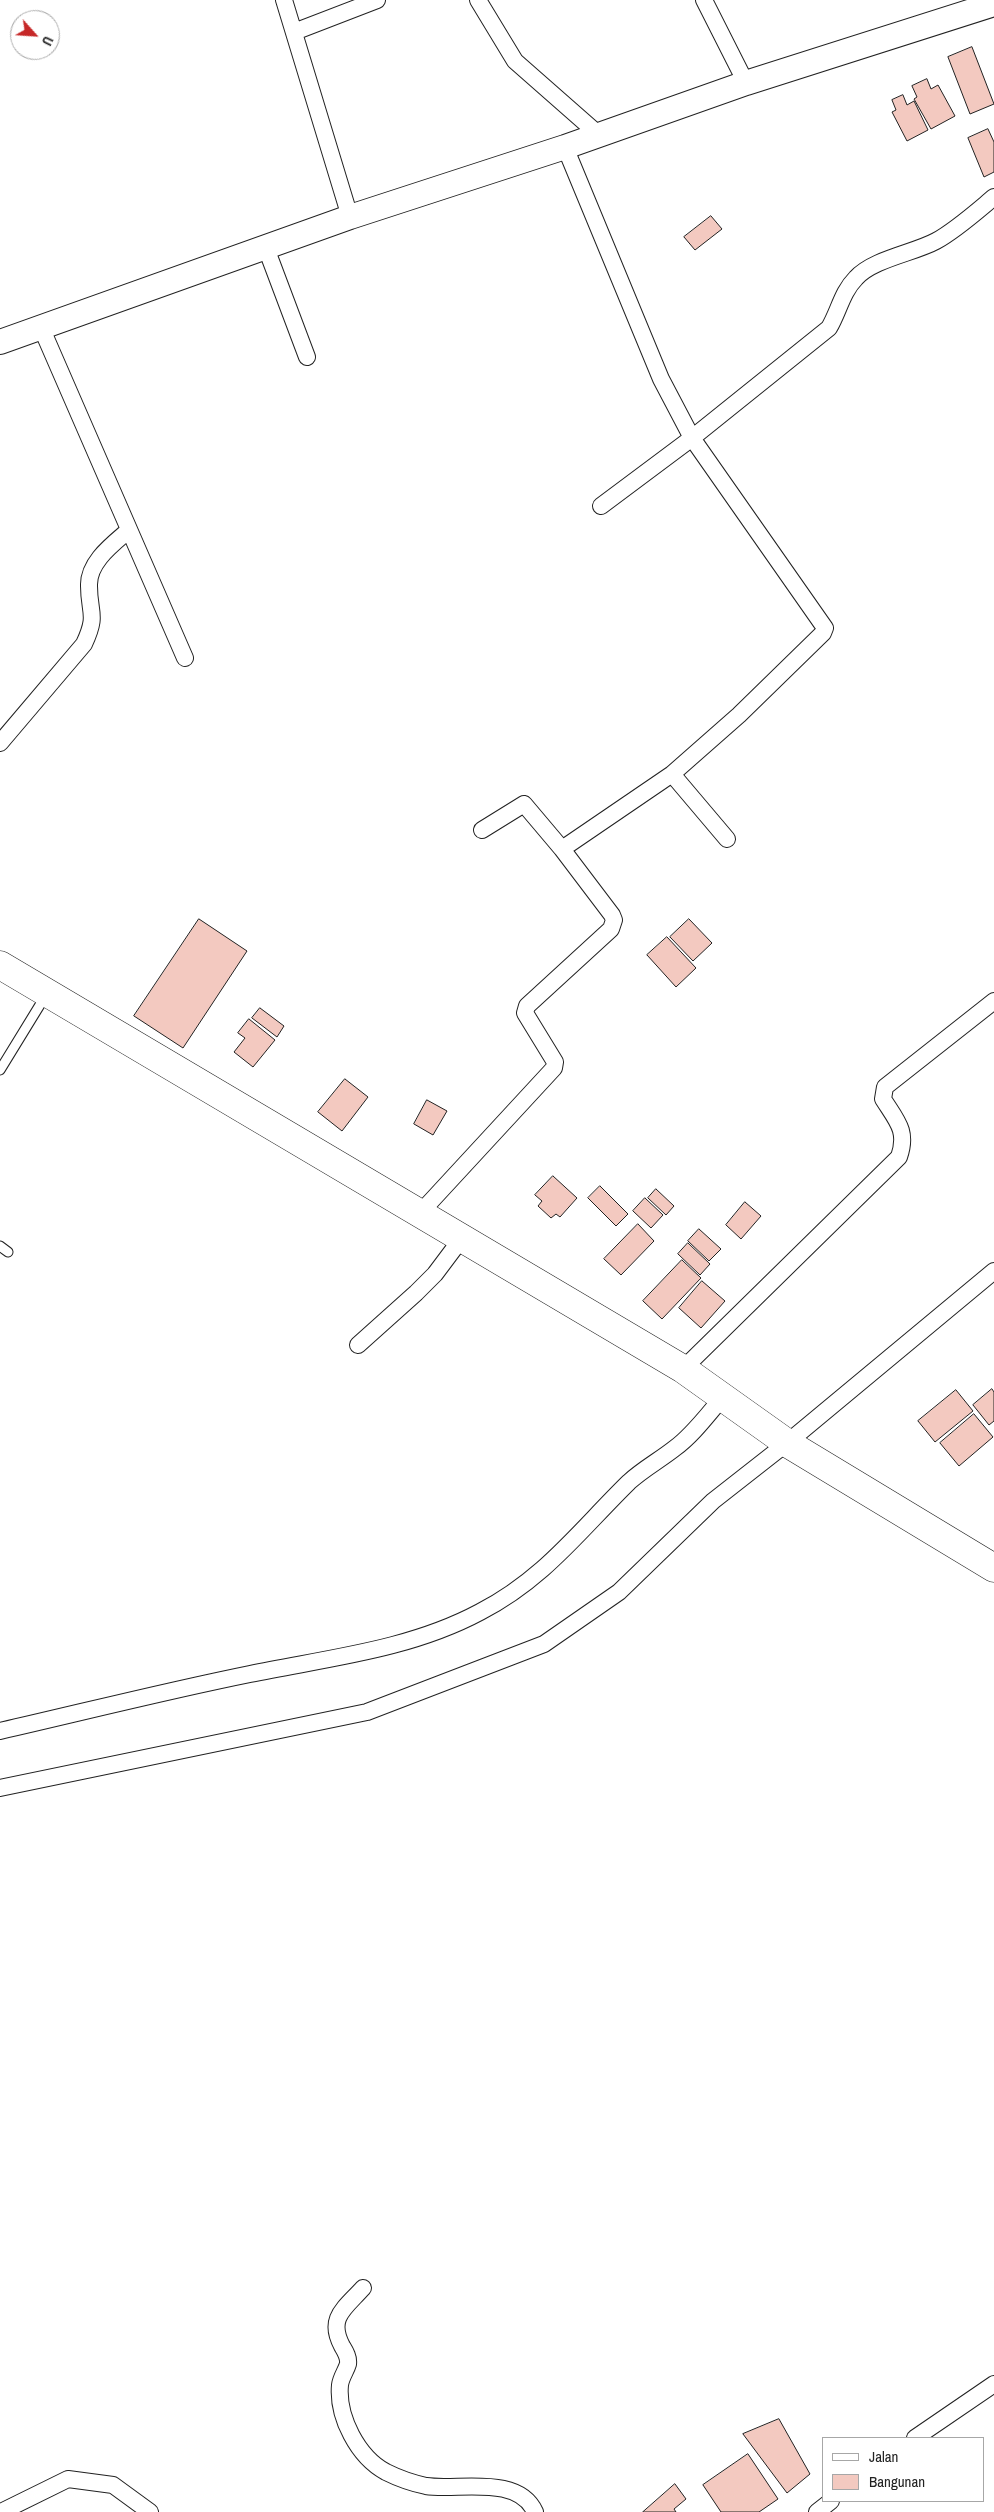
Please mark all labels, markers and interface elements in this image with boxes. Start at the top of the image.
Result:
north arrow [10,10,60,60]
text: U [38,33,57,49]
legend [822,2437,984,2502]
text: Jalan [869,2446,898,2467]
text: Bangunan [869,2471,925,2492]

